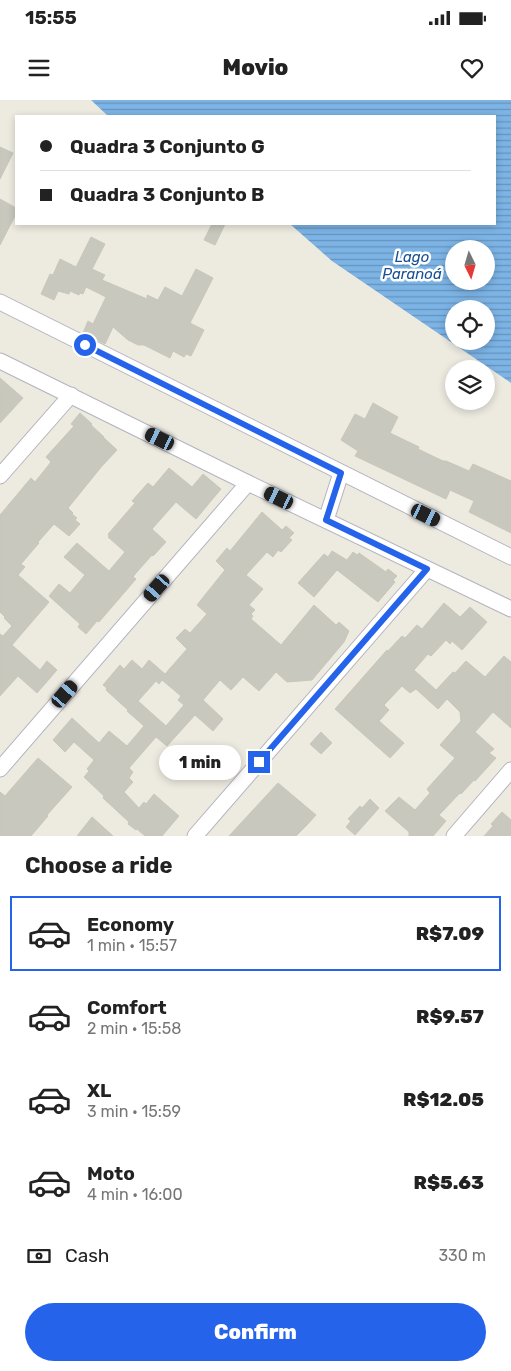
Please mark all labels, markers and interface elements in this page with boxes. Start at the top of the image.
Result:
text: 15:55 [25,6,77,29]
icon: menu [25,54,53,82]
text: Movio [223,54,288,81]
icon: heart [458,54,486,82]
text: Quadra 3 Conjunto G [70,135,265,158]
text: Quadra 3 Conjunto B [70,183,264,206]
north arrow [445,240,495,290]
map controls [445,240,495,410]
water label: Lago Paranoá [382,248,442,283]
button: locate [445,300,495,350]
route start [74,334,96,356]
button: layers [445,360,495,410]
car [143,426,176,452]
car [262,485,295,511]
car [409,502,442,528]
car [141,572,172,604]
car [49,678,80,710]
callout: 1 min [159,744,242,780]
route end [248,751,270,773]
text: 1 min [179,753,221,772]
text: Choose a ride [25,852,172,879]
icon: car [27,911,72,956]
text: Economy [87,913,174,936]
text: R$7.09 [416,922,484,945]
text: 1 min · 15:57 [87,936,177,955]
icon: car [27,994,72,1039]
text: Comfort [87,996,167,1019]
text: R$9.57 [416,1005,484,1028]
text: 2 min · 15:58 [87,1019,181,1038]
icon: car [27,1077,72,1122]
text: XL [87,1079,111,1102]
text: R$12.05 [403,1088,484,1111]
text: 3 min · 15:59 [87,1102,181,1121]
icon: car [27,1160,72,1205]
text: Moto [87,1162,135,1185]
text: R$5.63 [413,1171,484,1194]
text: 4 min · 16:00 [87,1185,183,1204]
icon: cash [25,1242,53,1270]
text: Cash [65,1244,109,1267]
text: 330 m [438,1246,486,1265]
button: Confirm [25,1303,486,1361]

